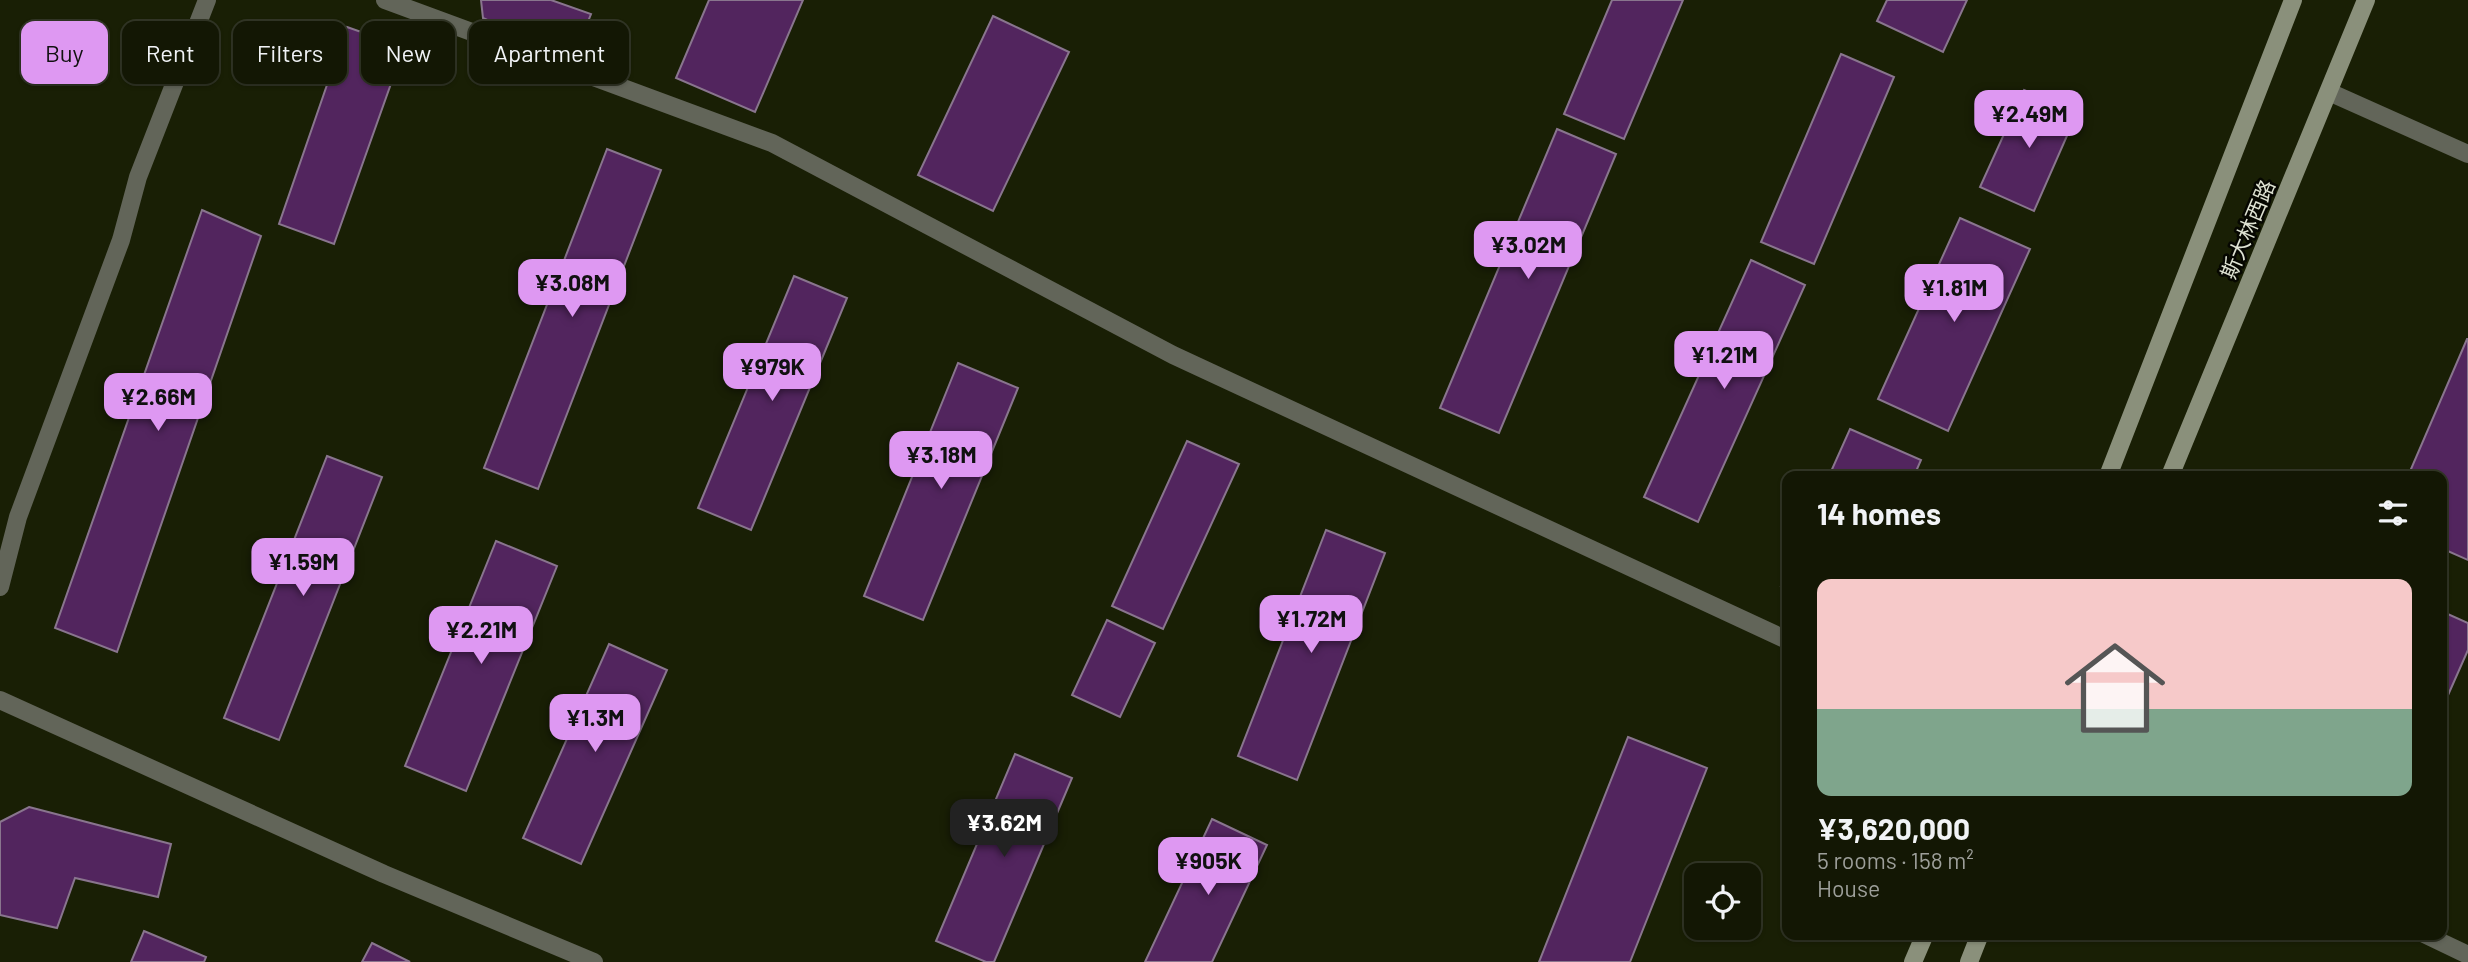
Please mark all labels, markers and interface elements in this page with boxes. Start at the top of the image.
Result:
chip: Buy [21,21,108,84]
chip: Rent [122,21,219,84]
chip: Filters [233,21,347,84]
chip: New [361,21,455,84]
chip: Apartment [469,21,629,84]
pin: ¥2.49M [1972,90,2086,150]
text: ¥2.49M [1990,99,2068,127]
street label: 斯大林西路 [2215,176,2279,282]
pin: ¥3.02M [1471,222,1585,281]
text: ¥3.02M [1490,230,1566,258]
pin: ¥3.08M [515,260,629,319]
pin: ¥1.81M [1897,264,2011,324]
text: ¥3.08M [534,268,610,296]
text: ¥1.81M [1921,273,1987,301]
pin: ¥1.21M [1667,332,1781,391]
text: ¥1.21M [1690,340,1758,368]
pin: ¥979K [723,344,821,403]
text: ¥979K [739,352,805,380]
pin: ¥2.66M [101,374,215,433]
text: ¥2.66M [120,382,196,410]
pin: ¥3.18M [884,432,998,491]
text: ¥3.18M [905,440,977,468]
icon: filters [2374,494,2412,532]
text: 14 homes [1817,495,1941,531]
pin: ¥1.59M [246,538,360,598]
text: ¥1.59M [267,547,339,575]
pin: ¥1.72M [1254,596,1368,655]
text: ¥1.72M [1276,604,1346,632]
pin: ¥2.21M [424,606,538,666]
text: ¥2.21M [445,615,517,643]
icon: home [2052,625,2178,751]
pin: ¥1.3M [546,694,644,754]
text: ¥1.3M [566,703,625,731]
pin: ¥3.62M [947,800,1061,859]
text: ¥3.62M [966,808,1042,836]
text: ¥3,620,000 [1817,810,1970,846]
pin: ¥905K [1159,838,1257,897]
text: ¥905K [1174,846,1242,874]
text: 5 rooms · 158 m² [1817,846,1974,874]
map controls [1684,863,1761,940]
button: locate [1684,863,1761,940]
text: House [1817,874,1880,902]

